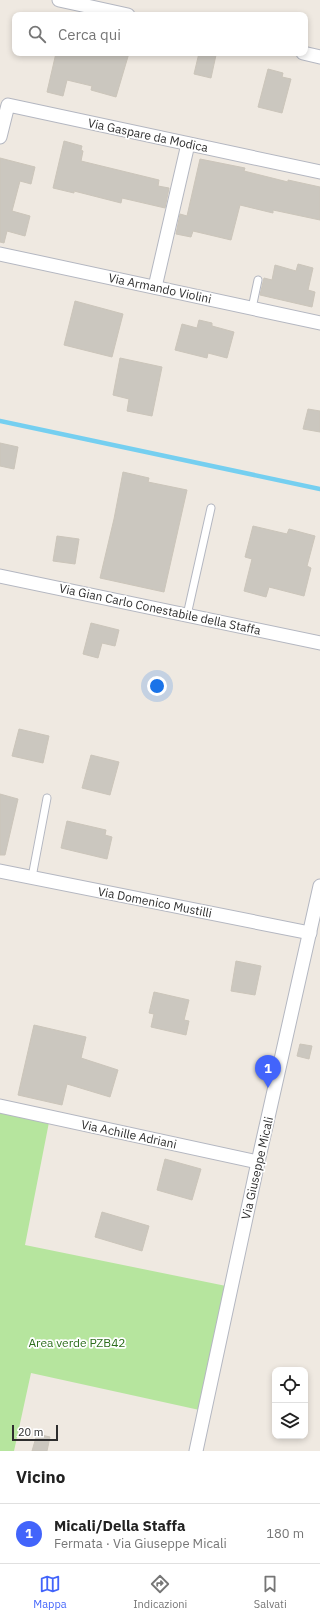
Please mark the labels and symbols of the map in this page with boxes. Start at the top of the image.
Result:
street label: Via Gaspare da Modica [87,115,210,155]
street label: Via Armando Violini [107,270,213,306]
street label: Via Gian Carlo Conestabile della Staffa [58,580,263,638]
your location [147,676,167,696]
street label: Via Domenico Mustilli [97,884,213,920]
pin: 1 [255,1055,281,1088]
street label: Via Giuseppe Micali [238,1115,276,1221]
street label: Via Achille Adriani [80,1117,178,1151]
park label: Area verde PZB42 [28,1335,126,1350]
scale bar [12,1423,58,1442]

